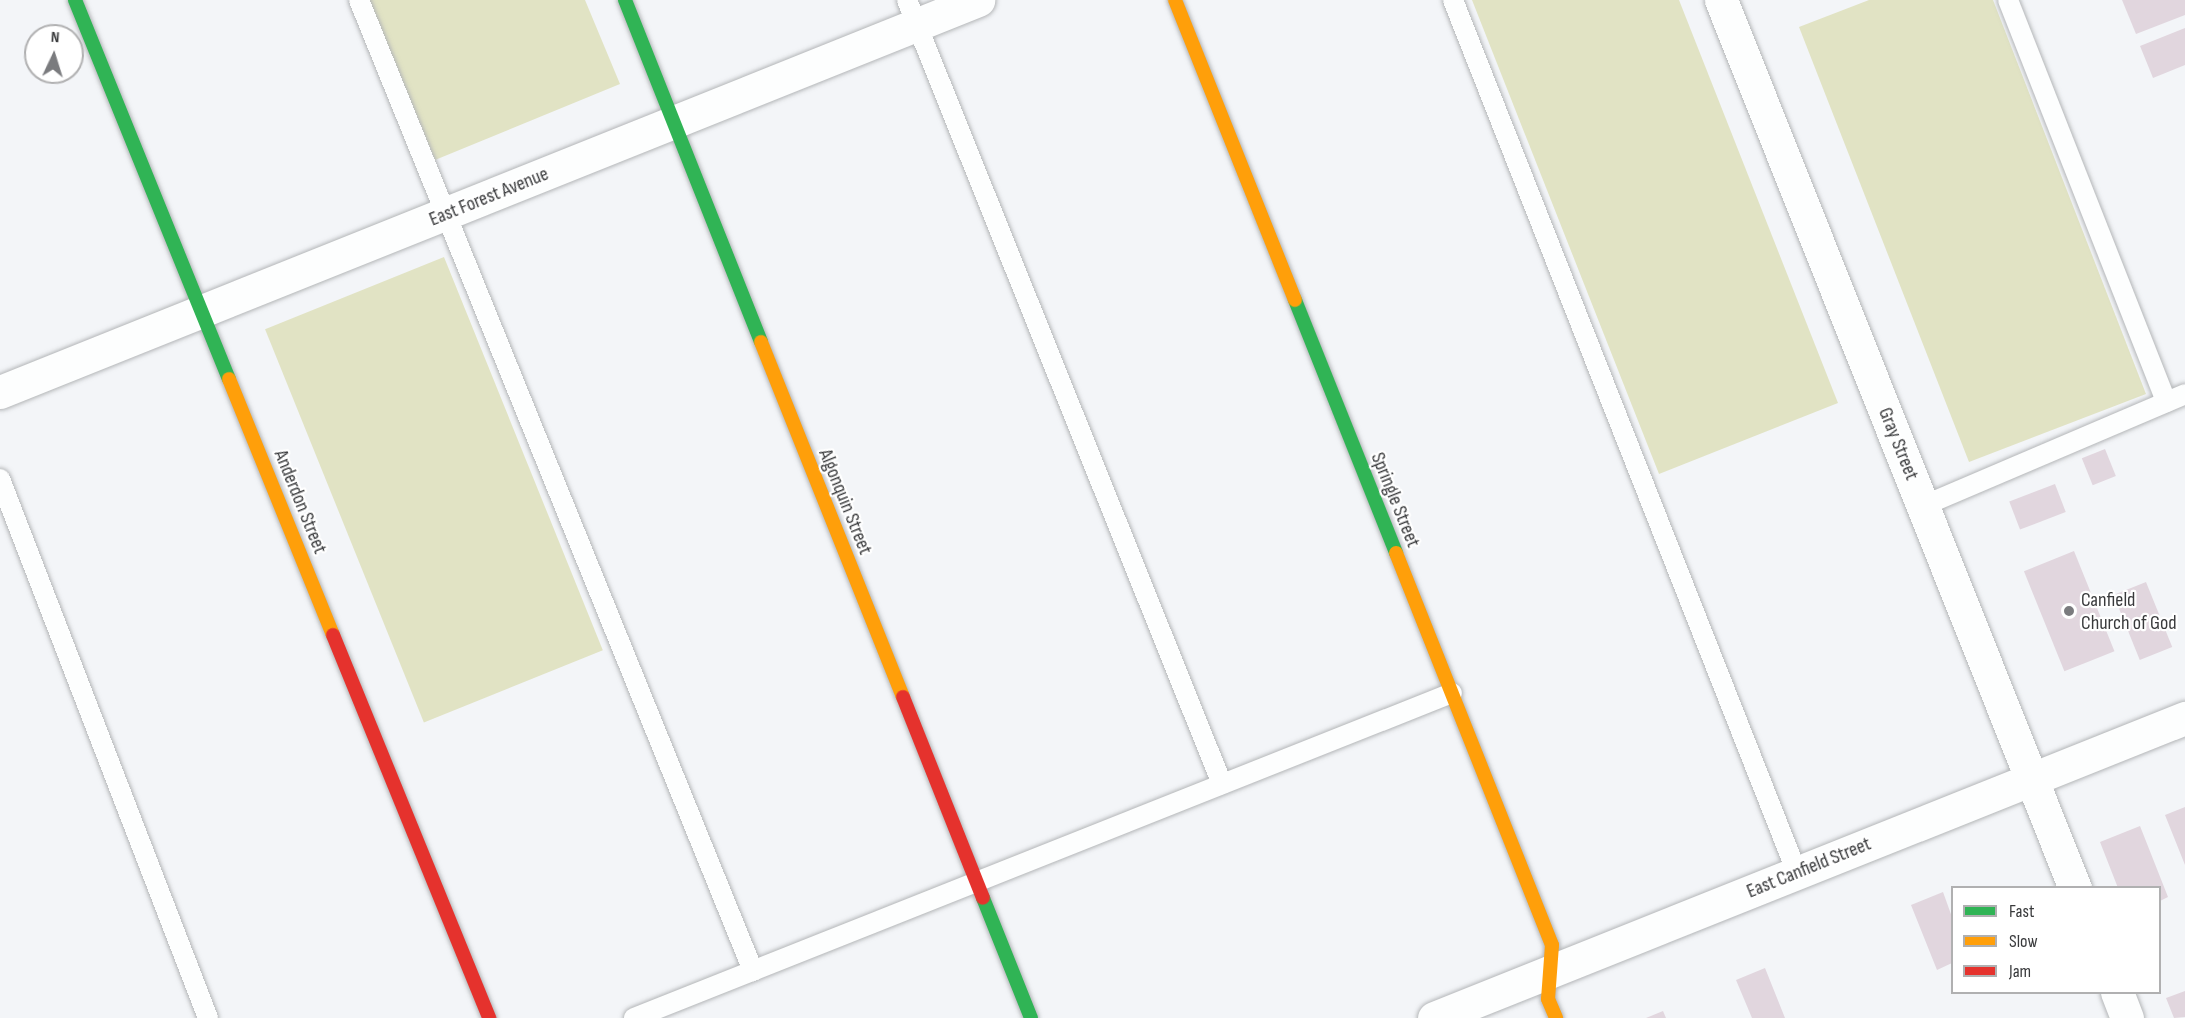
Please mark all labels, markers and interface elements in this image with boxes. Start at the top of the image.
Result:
north arrow [24,24,84,84]
text: N [50,28,60,47]
street label: East Forest Avenue [426,162,552,232]
street label: Gray Street [1873,404,1923,484]
street label: Algonquin Street [813,446,877,558]
street label: Anderdon Street [268,447,332,557]
street label: Springle Street [1365,449,1425,551]
place label: Canfield Church of God [2081,588,2177,635]
marker: Canfield Church of God [2062,604,2076,618]
street label: East Canfield Street [1743,832,1875,904]
legend [1951,886,2161,994]
text: Fast [2009,901,2034,922]
text: Slow [2009,931,2038,952]
text: Jam [2009,961,2031,982]

